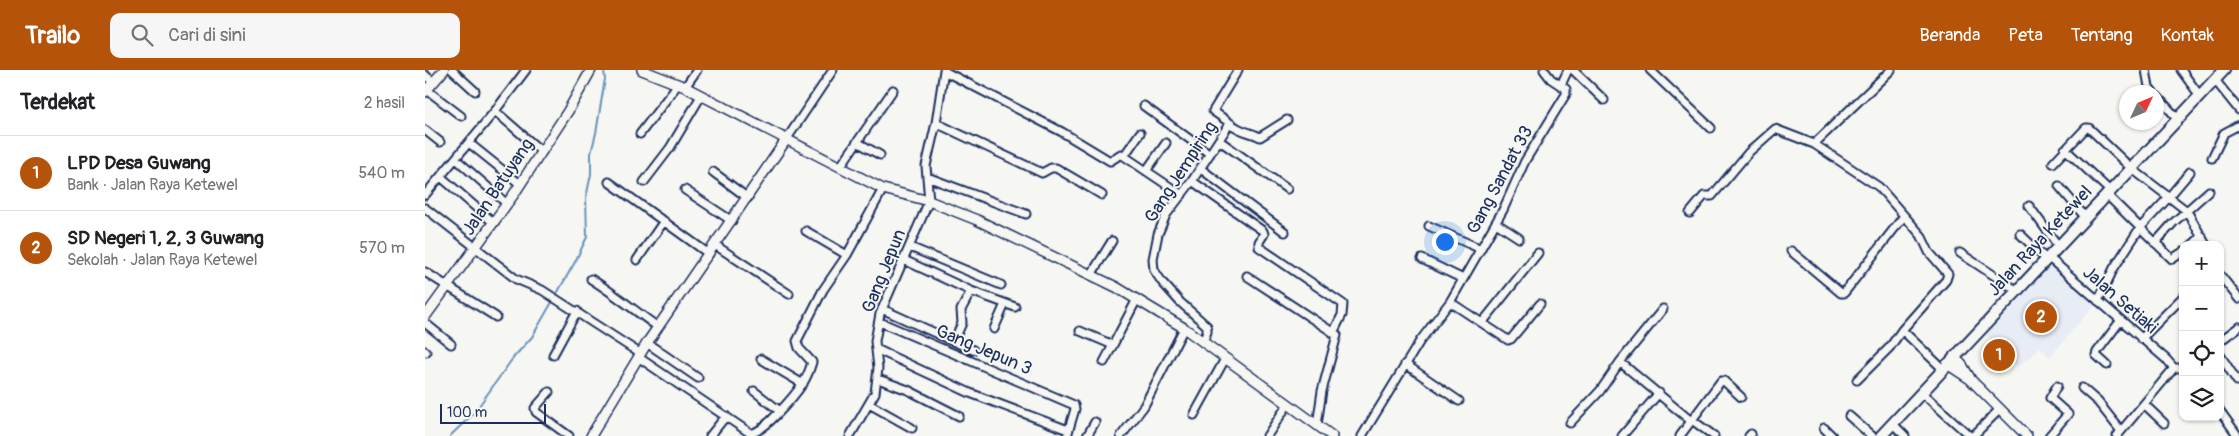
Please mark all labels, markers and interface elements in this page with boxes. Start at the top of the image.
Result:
search box [110,13,460,58]
text: Trailo [25,21,80,50]
icon: search [128,21,156,49]
text: Cari di sini [168,23,246,47]
text: Beranda [1920,24,1980,47]
text: Peta [2008,24,2043,47]
text: Tentang [2071,24,2133,47]
text: Kontak [2161,24,2214,47]
north arrow [2119,85,2164,130]
text: Terdekat [20,89,95,116]
text: 2 hasil [364,93,405,113]
street label: Gang Jempiring [1140,117,1222,227]
street label: Gang Sandat 33 [1462,122,1538,238]
street label: Jalan Batuyang [457,134,539,240]
text: LPD Desa Guwang [67,151,211,175]
text: 1 [33,163,39,183]
text: 540 m [358,163,405,183]
text: Bank · Jalan Raya Ketewel [67,175,238,195]
street label: Jalan Raya Ketewel [1983,181,2097,301]
text: SD Negeri 1, 2, 3 Guwang [67,226,264,250]
street label: Gang Jepun [857,226,911,316]
your location [1432,229,1458,255]
text: 2 [32,238,40,258]
text: 570 m [359,238,405,258]
map controls [2179,241,2224,421]
button: + [2179,241,2224,286]
text: Sekolah · Jalan Raya Ketewel [67,250,258,270]
street label: Jalan Setiaki [2078,261,2162,339]
button: − [2179,286,2224,331]
pin: 2 [2025,298,2057,336]
street label: Gang Jepun 3 [933,319,1035,381]
button: locate [2179,331,2224,376]
pin: 1 [1983,336,2015,374]
button: layers [2179,376,2224,421]
scale bar [440,401,546,424]
text: 100 m [447,404,487,421]

